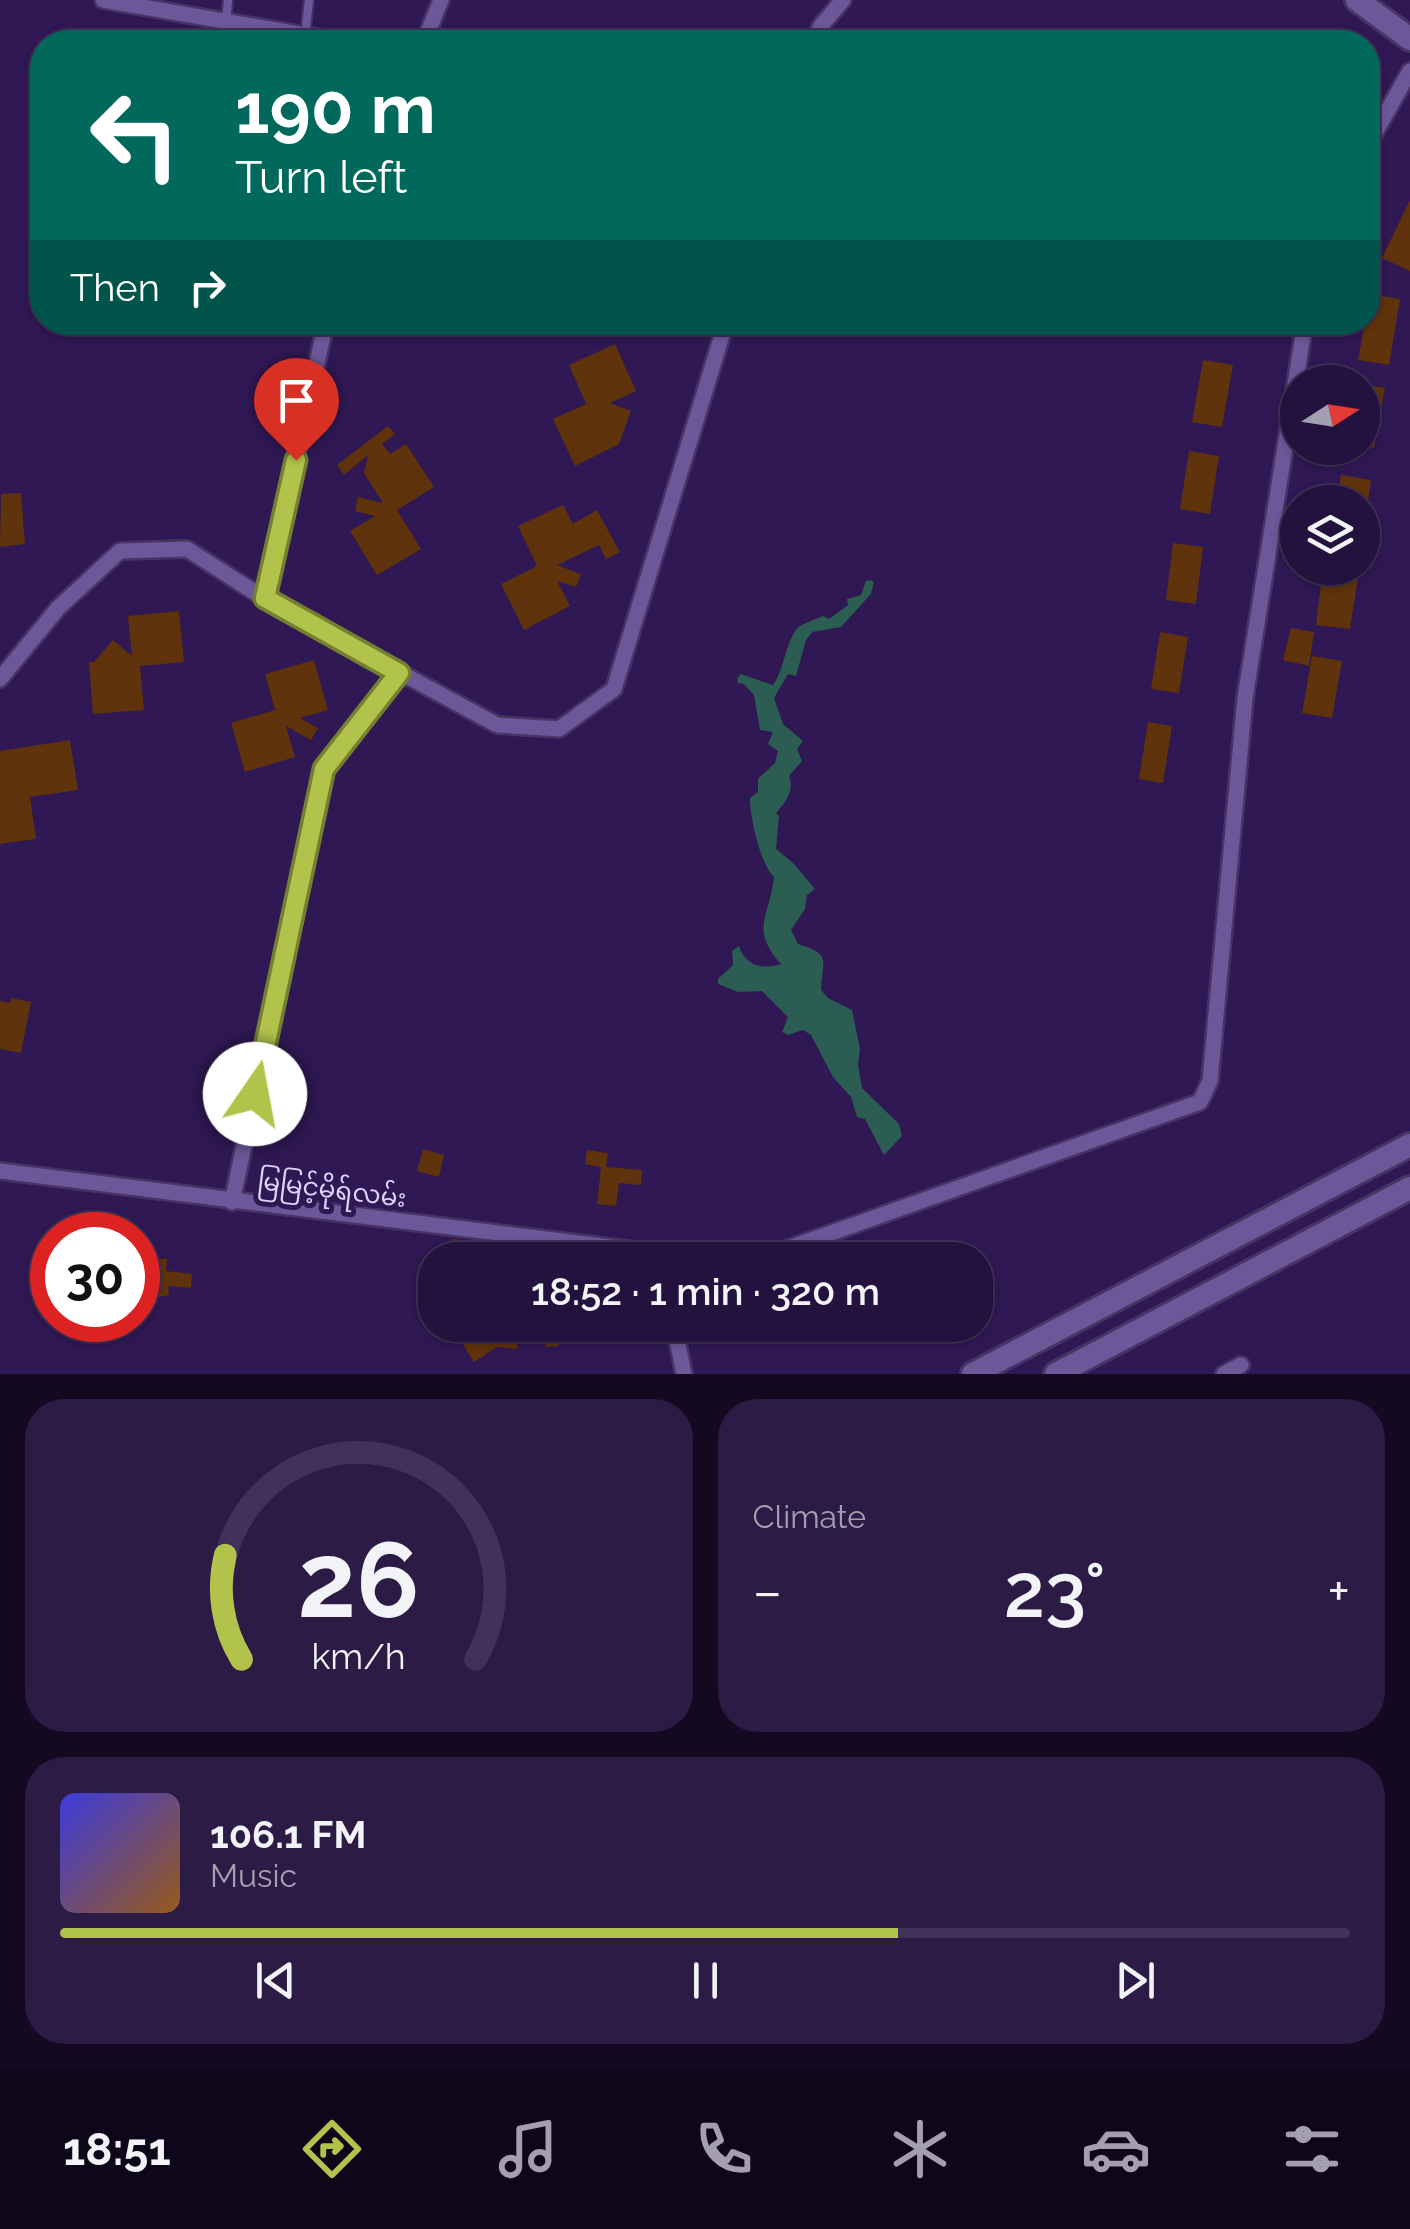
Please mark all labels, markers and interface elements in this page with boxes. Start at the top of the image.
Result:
text: 190 m [235,67,436,149]
icon: left [70,70,200,200]
text: Turn left [235,151,407,204]
icon: right [180,260,235,315]
text: Then [70,265,160,310]
pin [254,358,339,461]
north arrow [1280,365,1380,465]
map controls [1280,365,1380,585]
icon: arrive [269,373,324,428]
button: layers [1280,485,1380,585]
position arrow [203,1042,307,1146]
street label: မြမြင့်မိုရ်လမ်း [255,1163,408,1219]
speed limit sign: 30 [30,1212,160,1342]
text: 18:52 · 1 min · 320 m [531,1269,880,1314]
text: Climate [753,1498,866,1535]
text: 26 [298,1519,420,1641]
text: 23° [1004,1546,1106,1635]
text: − [753,1559,782,1624]
text: + [1327,1559,1350,1624]
text: km/h [312,1635,406,1677]
text: 106.1 FM [210,1812,366,1857]
text: Music [210,1857,297,1894]
icon: previous [248,1953,303,2008]
icon: pause [678,1953,733,2008]
icon: next [1108,1953,1163,2008]
icon: directions [297,2114,367,2184]
icon: music [493,2114,563,2184]
icon: phone [689,2114,759,2184]
icon: climate [885,2114,955,2184]
icon: car [1081,2114,1151,2184]
icon: filters [1277,2114,1347,2184]
text: 18:51 [63,2123,171,2176]

